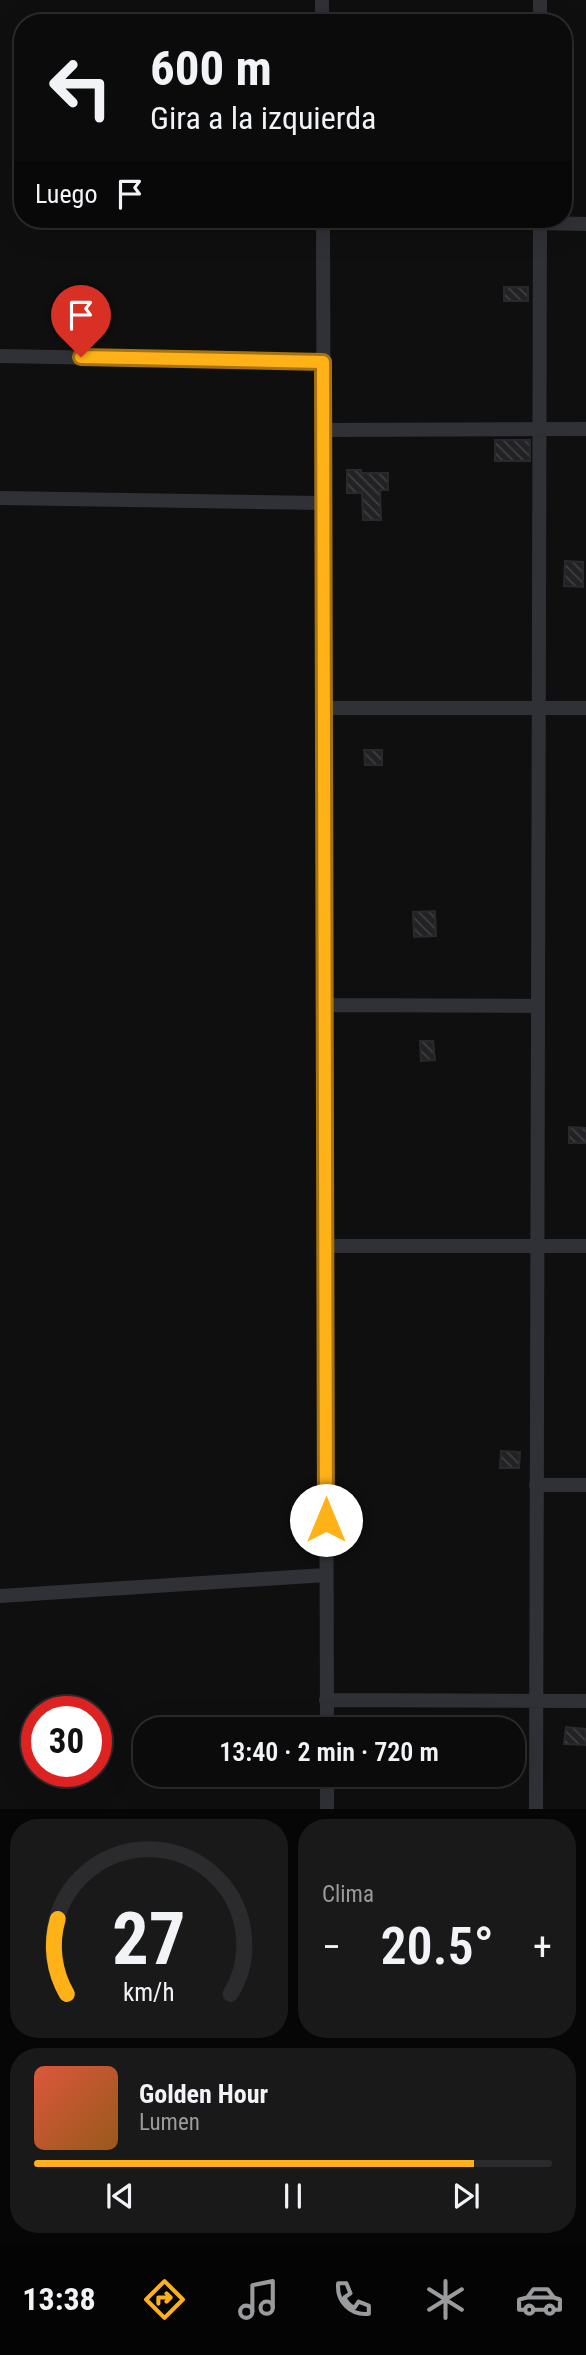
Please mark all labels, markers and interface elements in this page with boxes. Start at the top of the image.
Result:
text: 600 m [150,40,272,97]
icon: left [35,42,126,133]
text: Gira a la izquierda [150,99,376,137]
icon: arrive [111,175,149,213]
text: Luego [35,179,97,209]
pin [51,285,111,357]
icon: arrive [62,296,100,334]
position arrow [289,1483,363,1557]
speed limit sign: 30 [21,1696,112,1787]
text: 13:40 · 2 min · 720 m [219,1737,439,1767]
text: Clima [322,1881,374,1908]
text: 27 [112,1897,186,1983]
text: 20.5° [380,1916,494,1977]
text: − [322,1925,341,1969]
text: + [533,1925,552,1969]
text: km/h [123,1978,175,2007]
text: Golden Hour [139,2079,268,2109]
text: Lumen [139,2109,200,2136]
icon: previous [101,2177,139,2215]
icon: pause [274,2177,312,2215]
icon: next [447,2177,485,2215]
icon: directions [140,2275,189,2324]
icon: music [234,2275,283,2324]
icon: phone [328,2275,377,2324]
icon: climate [421,2275,470,2324]
icon: car [515,2275,564,2324]
text: 13:38 [22,2280,96,2318]

